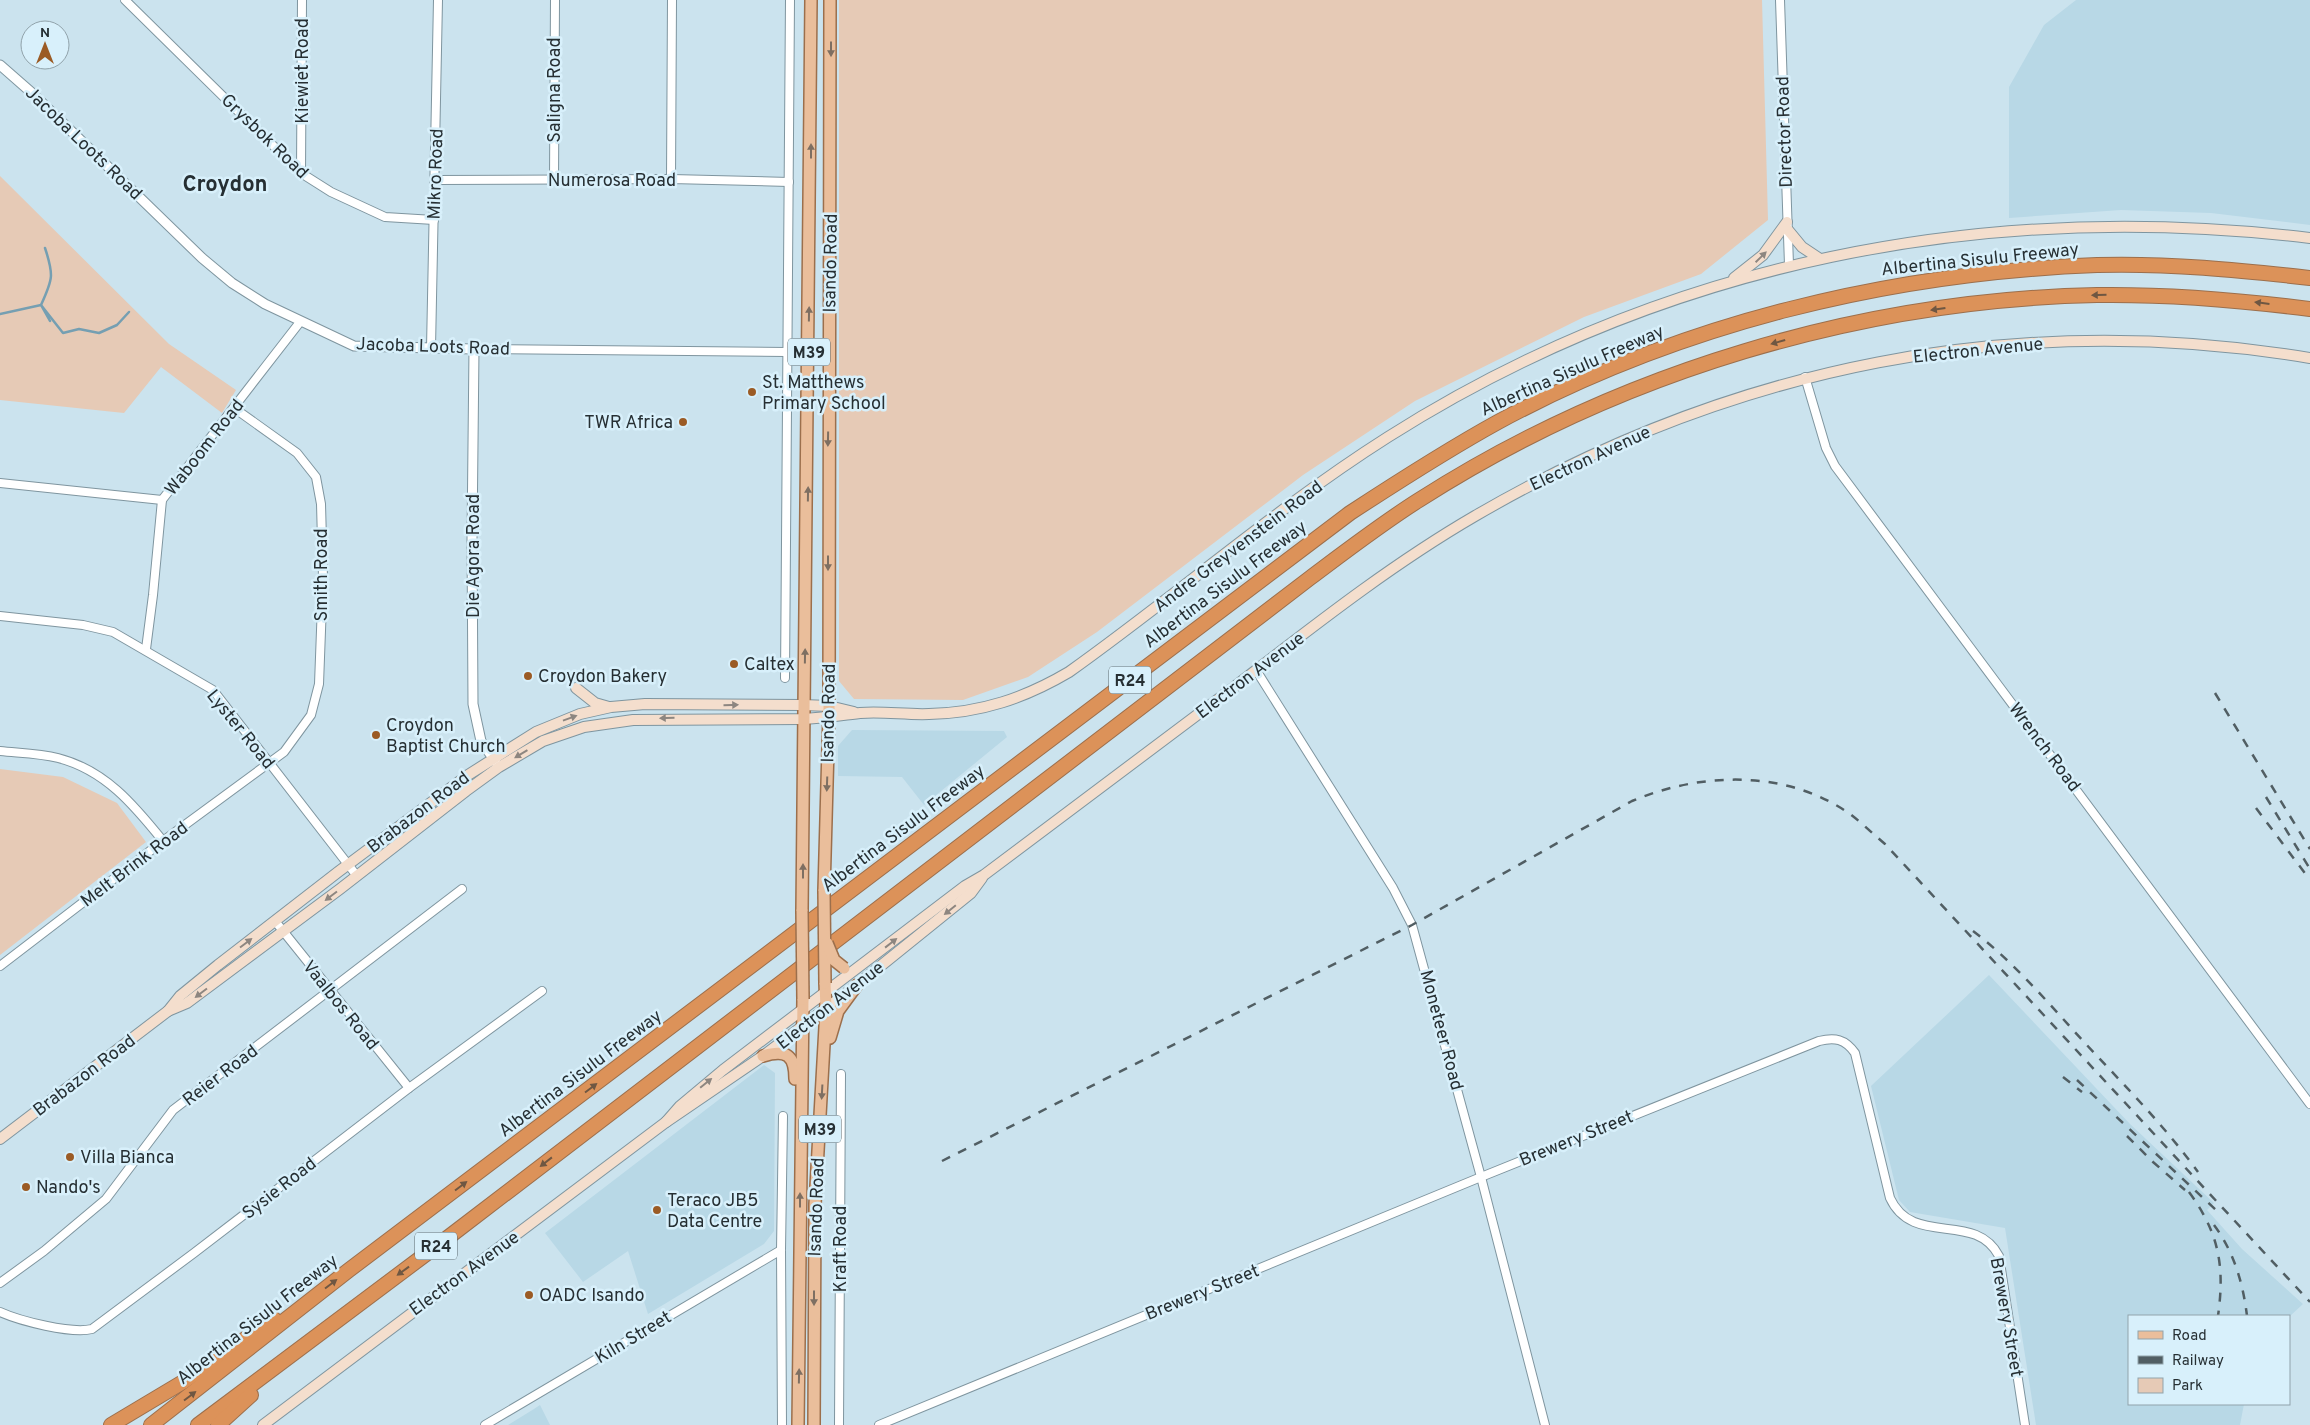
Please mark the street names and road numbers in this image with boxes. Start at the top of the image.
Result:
street label: Kiewiet Road [292,18,315,124]
street label: Saligna Road [544,37,567,143]
street label: Director Road [1772,76,1799,188]
street label: Jacoba Loots Road [20,82,146,206]
street label: Grysbok Road [215,90,313,185]
street label: Mikro Road [423,128,450,220]
street label: Numerosa Road [548,170,676,193]
street label: Isando Road [819,213,844,313]
street label: Albertina Sisulu Freeway [1880,239,2080,282]
street label: Albertina Sisulu Freeway [1477,320,1668,422]
street label: Jacoba Loots Road [356,333,510,362]
street label: Electron Avenue [1912,333,2044,370]
road number: M39 [788,338,830,366]
street label: Waboom Road [160,395,250,501]
street label: Electron Avenue [1527,421,1655,497]
street label: Andre Greyvenstein Road [1150,476,1328,618]
street label: Die Agora Road [463,494,486,618]
street label: Albertina Sisulu Freeway [1140,516,1312,654]
street label: Smith Road [311,528,334,622]
street label: Electron Avenue [1192,628,1310,725]
street label: Isando Road [817,663,842,763]
road number: R24 [1109,666,1151,694]
street label: Lyster Road [201,685,279,775]
street label: Wrench Road [2003,699,2085,797]
street label: Albertina Sisulu Freeway [818,760,990,898]
street label: Brabazon Road [363,767,475,859]
street label: Melt Brink Road [77,817,193,913]
street label: Vaalbos Road [297,956,383,1055]
street label: Electron Avenue [772,957,890,1055]
street label: Moneteer Road [1413,968,1468,1093]
street label: Albertina Sisulu Freeway [495,1005,667,1143]
street label: Brabazon Road [29,1030,141,1122]
street label: Reier Road [179,1040,263,1112]
street label: Brewery Street [1516,1106,1637,1173]
road number: M39 [799,1116,841,1142]
street label: Sysie Road [238,1153,322,1225]
street label: Isando Road [804,1157,831,1257]
street label: Kraft Road [830,1206,853,1292]
street label: Electron Avenue [405,1226,525,1322]
road number: R24 [415,1232,457,1260]
street label: Albertina Sisulu Freeway [173,1250,343,1390]
street label: Brewery Street [1984,1256,2027,1379]
street label: Brewery Street [1142,1260,1263,1327]
street label: Kiln Street [591,1307,676,1370]

